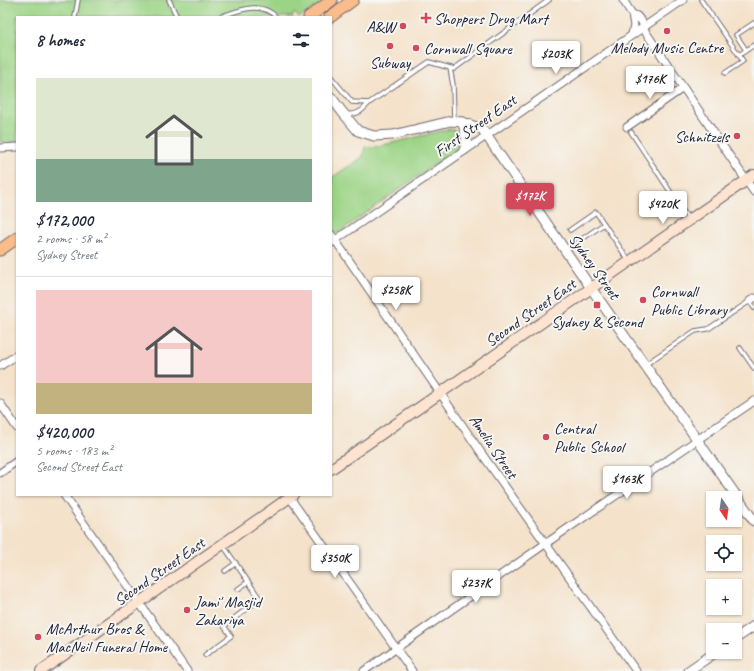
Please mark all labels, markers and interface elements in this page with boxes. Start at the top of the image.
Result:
place label: Shoppers Drug Mart [434,9,550,29]
marker: Shoppers Drug Mart [421,13,431,23]
place label: A&W [366,17,398,37]
marker: A&W [398,21,408,31]
marker: Melody Music Centre [662,26,672,36]
icon: filters [290,29,312,51]
text: 8 homes [36,30,84,51]
place label: Melody Music Centre [611,38,725,58]
place label: Cornwall Square [424,39,514,59]
marker: Subway [385,41,395,51]
pin: $203K [528,41,584,75]
marker: Cornwall Square [411,43,421,53]
text: $203K [541,46,571,62]
place label: Subway [370,53,412,73]
pin: $176K [622,66,678,100]
text: $176K [635,71,665,87]
street label: First Street East [431,89,522,161]
icon: home [138,104,210,176]
place label: Schnitzels [675,127,731,147]
marker: Schnitzels [732,131,742,141]
pin: $172K [502,183,558,217]
text: $172K [515,188,545,204]
pin: $420K [635,191,691,225]
text: $420K [648,196,678,212]
text: $172,000 [36,210,93,231]
street label: Sydney Street [564,230,625,305]
text: 2 rooms · 58 m² [36,231,106,247]
text: Sydney Street [36,247,97,263]
street label: Second Street East [481,273,581,351]
pin: $258K [368,277,424,311]
text: $258K [381,282,411,298]
place label: Cornwall Public Library [651,282,728,320]
marker: Cornwall Public Library [638,295,648,305]
marker: Sydney & Second [592,300,602,310]
place label: Sydney & Second [551,312,645,332]
icon: home [138,316,210,388]
street label: Amelia Street [465,411,523,484]
place label: Central Public School [554,419,627,457]
text: $420,000 [36,422,93,443]
marker: Central Public School [541,432,551,442]
text: 5 rooms · 183 m² [36,443,112,459]
text: Second Street East [36,459,122,475]
pin: $163K [599,466,655,500]
text: $163K [612,471,642,487]
north arrow [706,491,742,527]
map controls [706,491,742,659]
street label: Second Street East [110,532,210,610]
button: locate [706,535,742,571]
pin: $350K [307,545,363,579]
text: $350K [320,550,350,566]
pin: $237K [448,570,504,604]
text: $237K [461,575,491,591]
button: + [706,579,742,615]
place label: Jami' Masjid Zakariya [194,592,264,630]
marker: Jami' Masjid Zakariya [182,605,192,615]
place label: McArthur Bros & MacNeil Funeral Home [46,619,169,657]
button: − [706,623,742,659]
marker: McArthur Bros & MacNeil Funeral Home [33,632,43,642]

